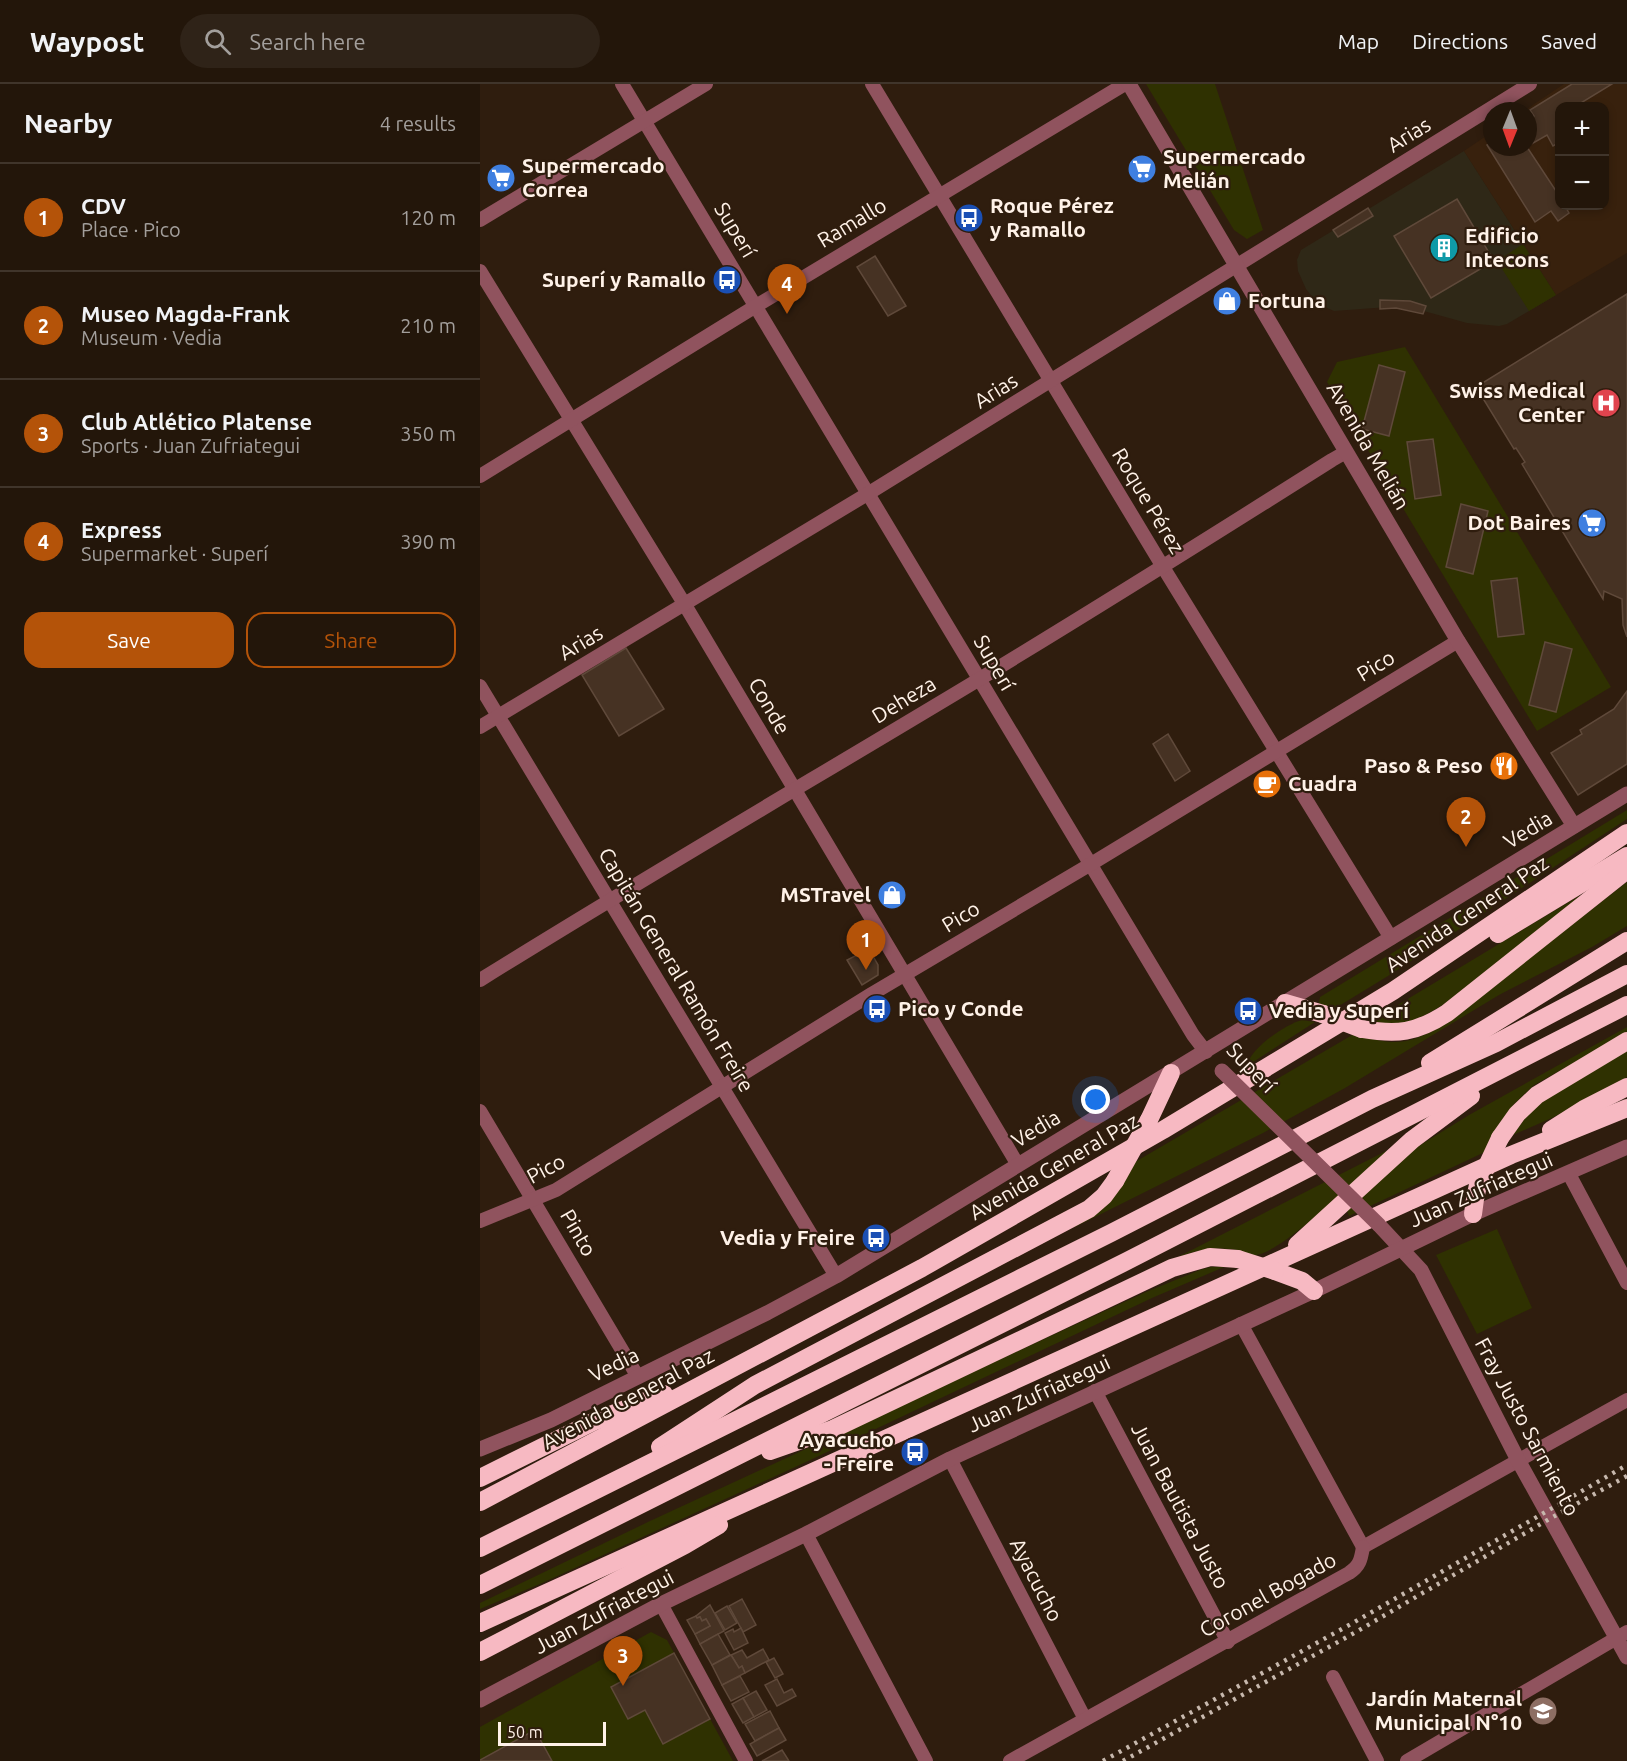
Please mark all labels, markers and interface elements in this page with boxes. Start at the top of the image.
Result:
search box [180,14,600,68]
icon: search [201,25,234,58]
text: Waypost [30,26,144,57]
text: Search here [249,29,366,54]
text: Map [1338,29,1379,53]
text: Directions [1412,29,1508,53]
text: Saved [1541,29,1597,53]
north arrow [1483,102,1537,156]
map controls [1555,102,1609,210]
button: + [1555,102,1609,156]
text: Nearby [24,109,112,138]
text: 4 results [380,112,456,135]
street label: Arias [1382,112,1435,157]
place label: Supermercado Melián [1163,144,1306,192]
place label: Supermercado Correa [522,153,665,201]
supermarket icon: Supermercado Melián [1126,153,1158,185]
button: − [1555,156,1609,210]
supermarket icon: Supermercado Correa [485,162,517,194]
street label: Ramallo [813,192,890,252]
text: CDV [81,193,126,218]
place label: Roque Pérez y Ramallo [990,193,1114,241]
street label: Superí [710,198,762,262]
bus stop icon: Roque Pérez y Ramallo [953,202,985,234]
text: 1 [38,206,49,229]
text: 120 m [400,206,456,229]
text: Place · Pico [81,218,181,241]
place label: Edificio Intecons [1465,223,1549,271]
building icon: Edificio Intecons [1428,232,1460,264]
bus stop icon: Superí y Ramallo [711,264,743,296]
pin: 4 [768,264,806,314]
place label: Superí y Ramallo [542,267,706,291]
shop icon: Fortuna [1211,285,1243,317]
place label: Fortuna [1248,288,1326,312]
text: Museo Magda-Frank [81,301,290,326]
text: 2 [38,314,49,337]
text: 210 m [400,314,456,337]
text: Museum · Vedia [81,326,222,349]
street label: Arias [969,368,1022,413]
street label: Avenida Melián [1323,377,1415,514]
place label: Swiss Medical Center [1449,378,1585,426]
hospital icon: Swiss Medical Center [1590,387,1622,419]
text: Club Atlético Platense [81,409,312,434]
text: 3 [38,422,49,445]
text: 350 m [400,422,456,445]
text: Sports · Juan Zufriategui [81,434,300,457]
street label: Roque Pérez [1108,443,1190,558]
supermarket icon: Dot Baires [1576,507,1608,539]
place label: Dot Baires [1467,510,1571,534]
text: Express [81,517,162,542]
text: 4 [38,530,49,553]
text: 390 m [400,530,456,553]
text: Supermarket · Superí [81,542,268,565]
button: Save [24,612,234,668]
button: Share [246,612,456,668]
street label: Arias [554,620,607,664]
street label: Superí [969,631,1021,695]
street label: Pico [1352,645,1399,686]
street label: Deheza [867,671,940,728]
street label: Conde [744,673,796,738]
restaurant icon: Paso & Peso [1488,750,1520,782]
place label: Paso & Peso [1364,753,1483,777]
cafe icon: Cuadra [1251,768,1283,800]
place label: Cuadra [1288,771,1357,795]
pin: 2 [1446,798,1486,847]
street label: Vedia [1499,805,1556,853]
street label: Capitán General Ramón Freire [594,843,759,1096]
street label: Avenida General Paz [1381,850,1552,977]
shop icon: MSTravel [876,879,908,911]
place label: MSTravel [780,882,871,906]
street label: Pico [937,896,984,937]
pin: 1 [846,920,886,970]
bus stop icon: Pico y Conde [861,993,893,1025]
bus stop icon: Vedia y Superí [1232,995,1264,1027]
place label: Pico y Conde [898,996,1024,1020]
place label: Vedia y Superí [1269,998,1409,1022]
street label: Superí [1222,1037,1282,1098]
your location [1081,1085,1110,1114]
street label: Vedia [1007,1104,1064,1152]
street label: Avenida General Paz [965,1108,1142,1224]
street label: Juan Zufriategui [1405,1147,1556,1231]
street label: Pico [522,1148,569,1188]
street label: Pinto [556,1205,602,1260]
bus stop icon: Vedia y Freire [860,1222,892,1254]
place label: Vedia y Freire [720,1225,855,1249]
street label: Fray Justo Sarmiento [1471,1333,1585,1520]
street label: Vedia [585,1342,642,1386]
street label: Avenida General Paz [538,1343,718,1454]
street label: Juan Zufriategui [964,1350,1114,1437]
street label: Juan Bautista Justo [1127,1419,1235,1593]
place label: Ayacucho - Freire [800,1427,894,1475]
bus stop icon: Ayacucho - Freire [899,1436,931,1468]
street label: Ayacucho [1006,1534,1068,1625]
street label: Coronel Bogado [1195,1547,1340,1642]
street label: Juan Zufriategui [530,1564,677,1658]
pin: 3 [604,1636,642,1686]
place label: Jardín Maternal Municipal N°10 [1366,1686,1522,1734]
school or university icon: Jardín Maternal Municipal N°10 [1527,1695,1559,1727]
scale bar [498,1719,606,1746]
text: 50 m [507,1723,543,1741]

